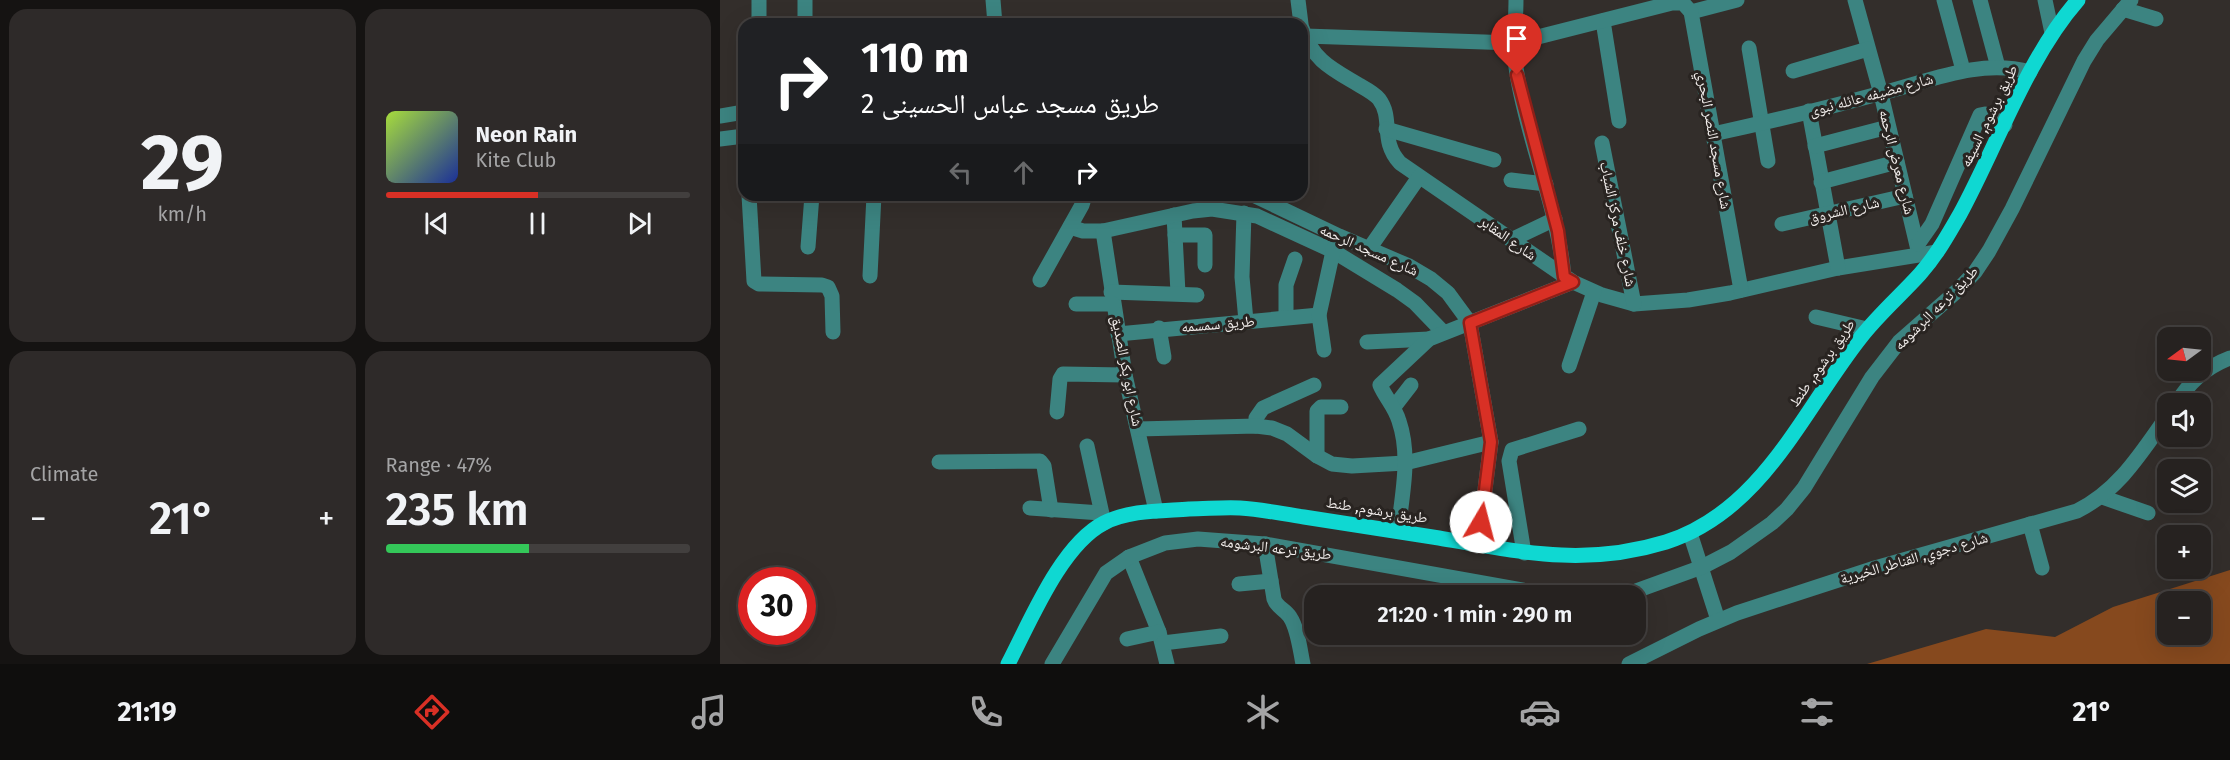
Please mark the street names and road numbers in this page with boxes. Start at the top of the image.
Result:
street label: طريق برشوم, السيفه [1956,62,2022,170]
street label: شارع مسجد النصر البحري [1690,70,1735,211]
street label: شارع مضيفه عائله نبوى [1807,70,1935,121]
street label: شارع معرض الرحمه [1874,108,1919,217]
street label: شارع خلف مركز الشباب [1595,160,1640,289]
street label: شارع الشروق [1807,193,1881,228]
street label: شارع المقابر [1475,211,1540,265]
street label: شارع مسجد الرحمه [1317,220,1421,281]
street label: طريق ترعه البرشومه [1890,262,1983,355]
street label: طريق سمسمه [1181,312,1256,337]
street label: شارع ابو بكر الصديق [1106,314,1147,428]
street label: طريق برشوم, طنط [1785,316,1860,411]
street label: طريق برشوم, طنط [1325,493,1429,528]
street label: شارع دجوي, القناطر الخيرية [1838,528,1991,590]
street label: طريق ترعه البرشومه [1219,532,1333,565]

